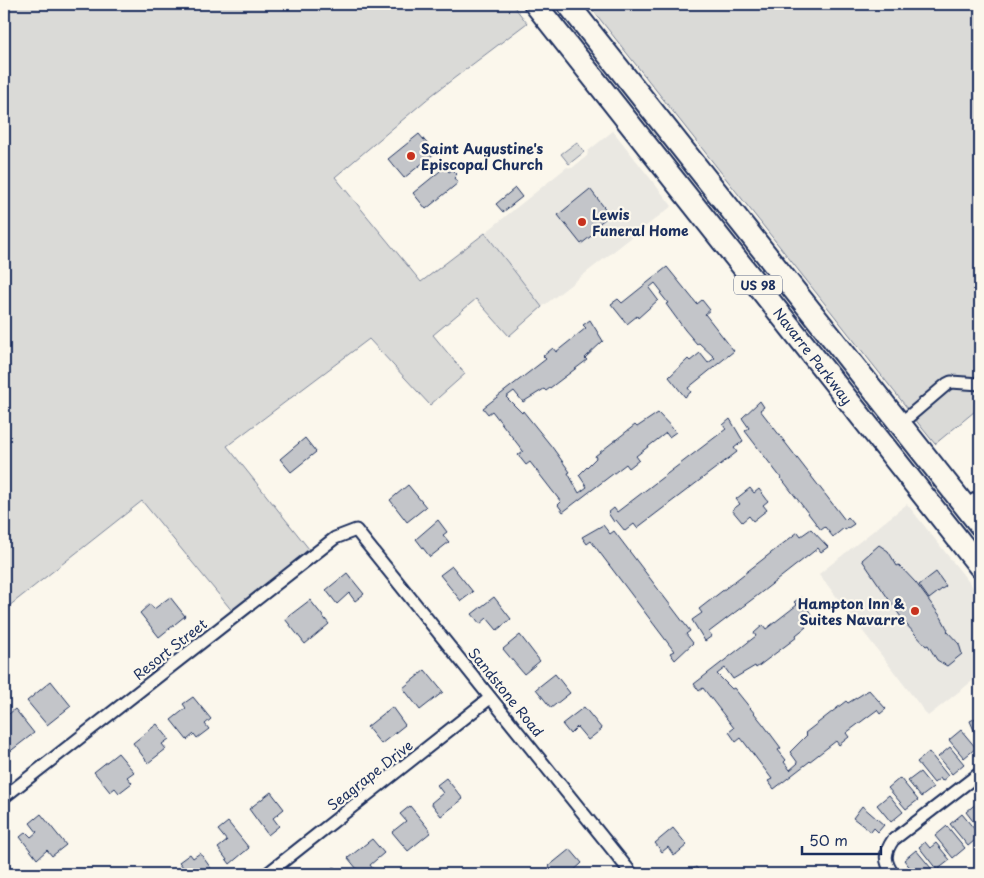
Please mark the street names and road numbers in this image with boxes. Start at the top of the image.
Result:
road number: US 98 [734,276,782,294]
street label: Navarre Parkway [768,303,858,409]
street label: Resort Street [129,613,212,685]
street label: Sandstone Road [463,643,549,741]
street label: Seagrape Drive [323,735,417,815]

